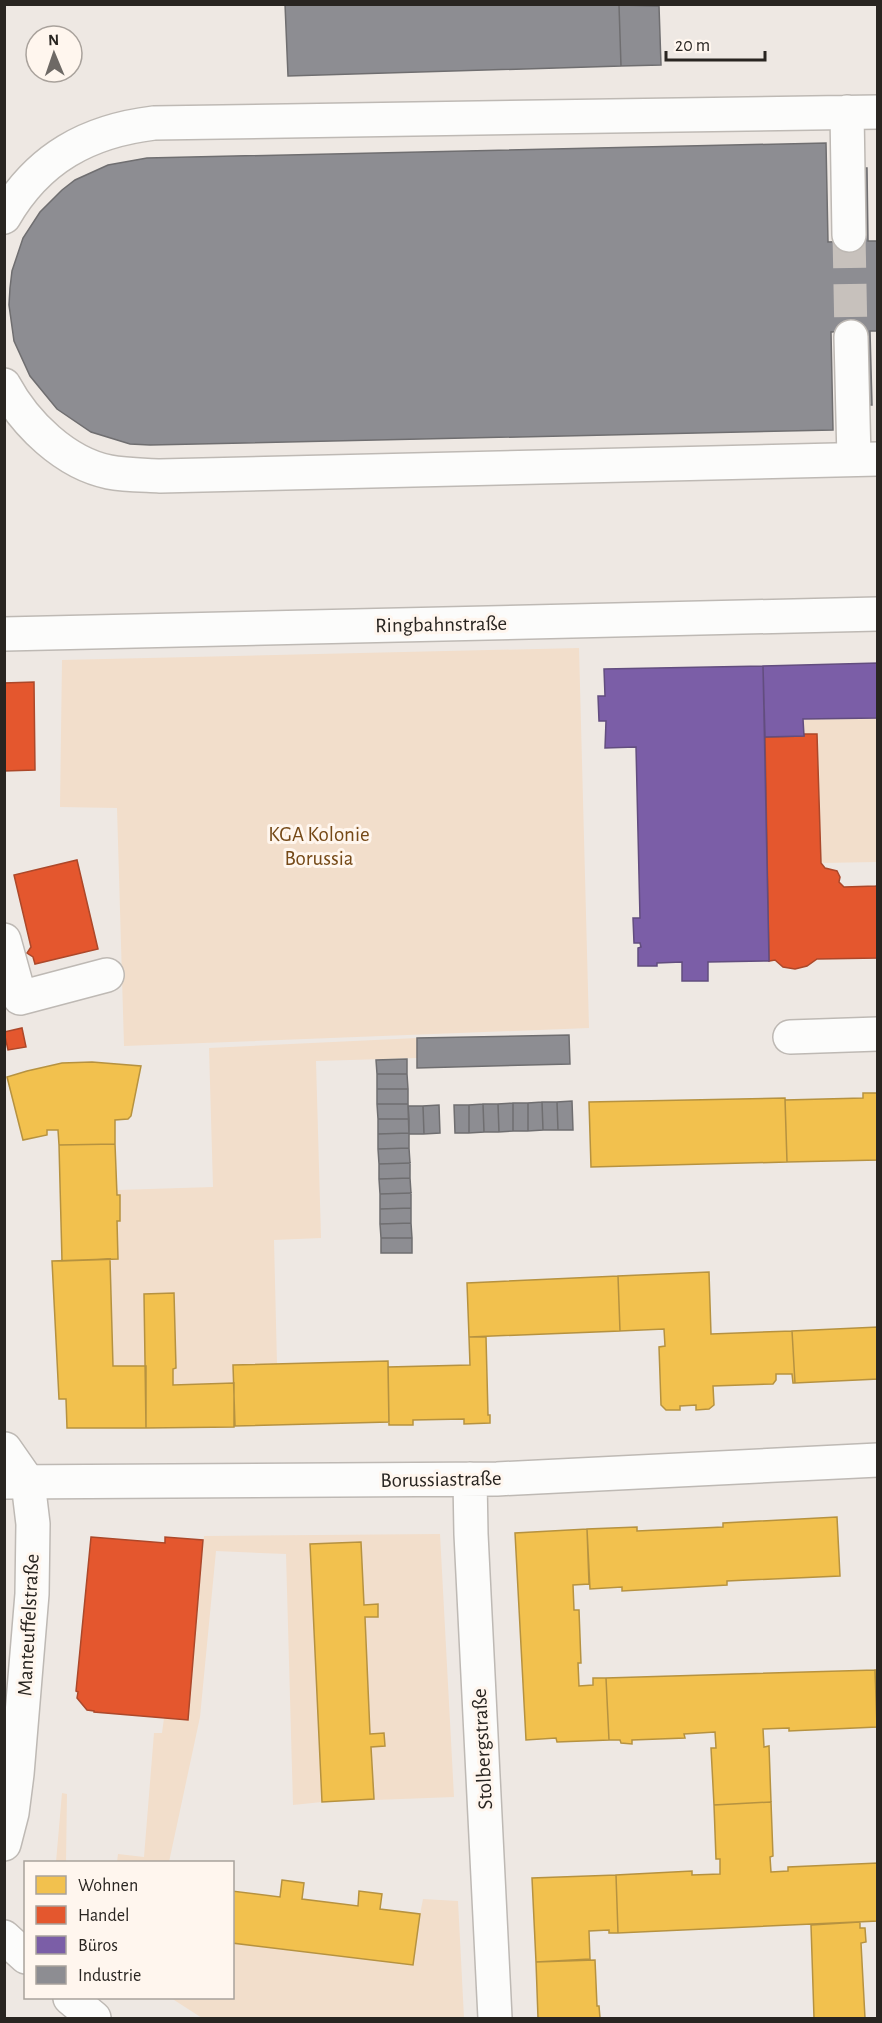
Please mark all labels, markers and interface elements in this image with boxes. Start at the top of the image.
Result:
north arrow [24,24,84,84]
scale bar [666,24,765,62]
text: N [48,32,59,48]
text: 20 m [675,37,710,55]
street label: Ringbahnstraße [375,613,507,636]
park label: KGA Kolonie Borussia [268,824,370,869]
street label: Borussiastraße [380,1468,502,1491]
street label: Manteuffelstraße [14,1553,43,1697]
street label: Stolbergstraße [469,1688,496,1810]
legend [24,1861,234,1999]
text: Wohnen [78,1877,138,1895]
text: Handel [78,1907,129,1925]
text: Büros [78,1937,118,1955]
text: Industrie [78,1967,141,1985]

